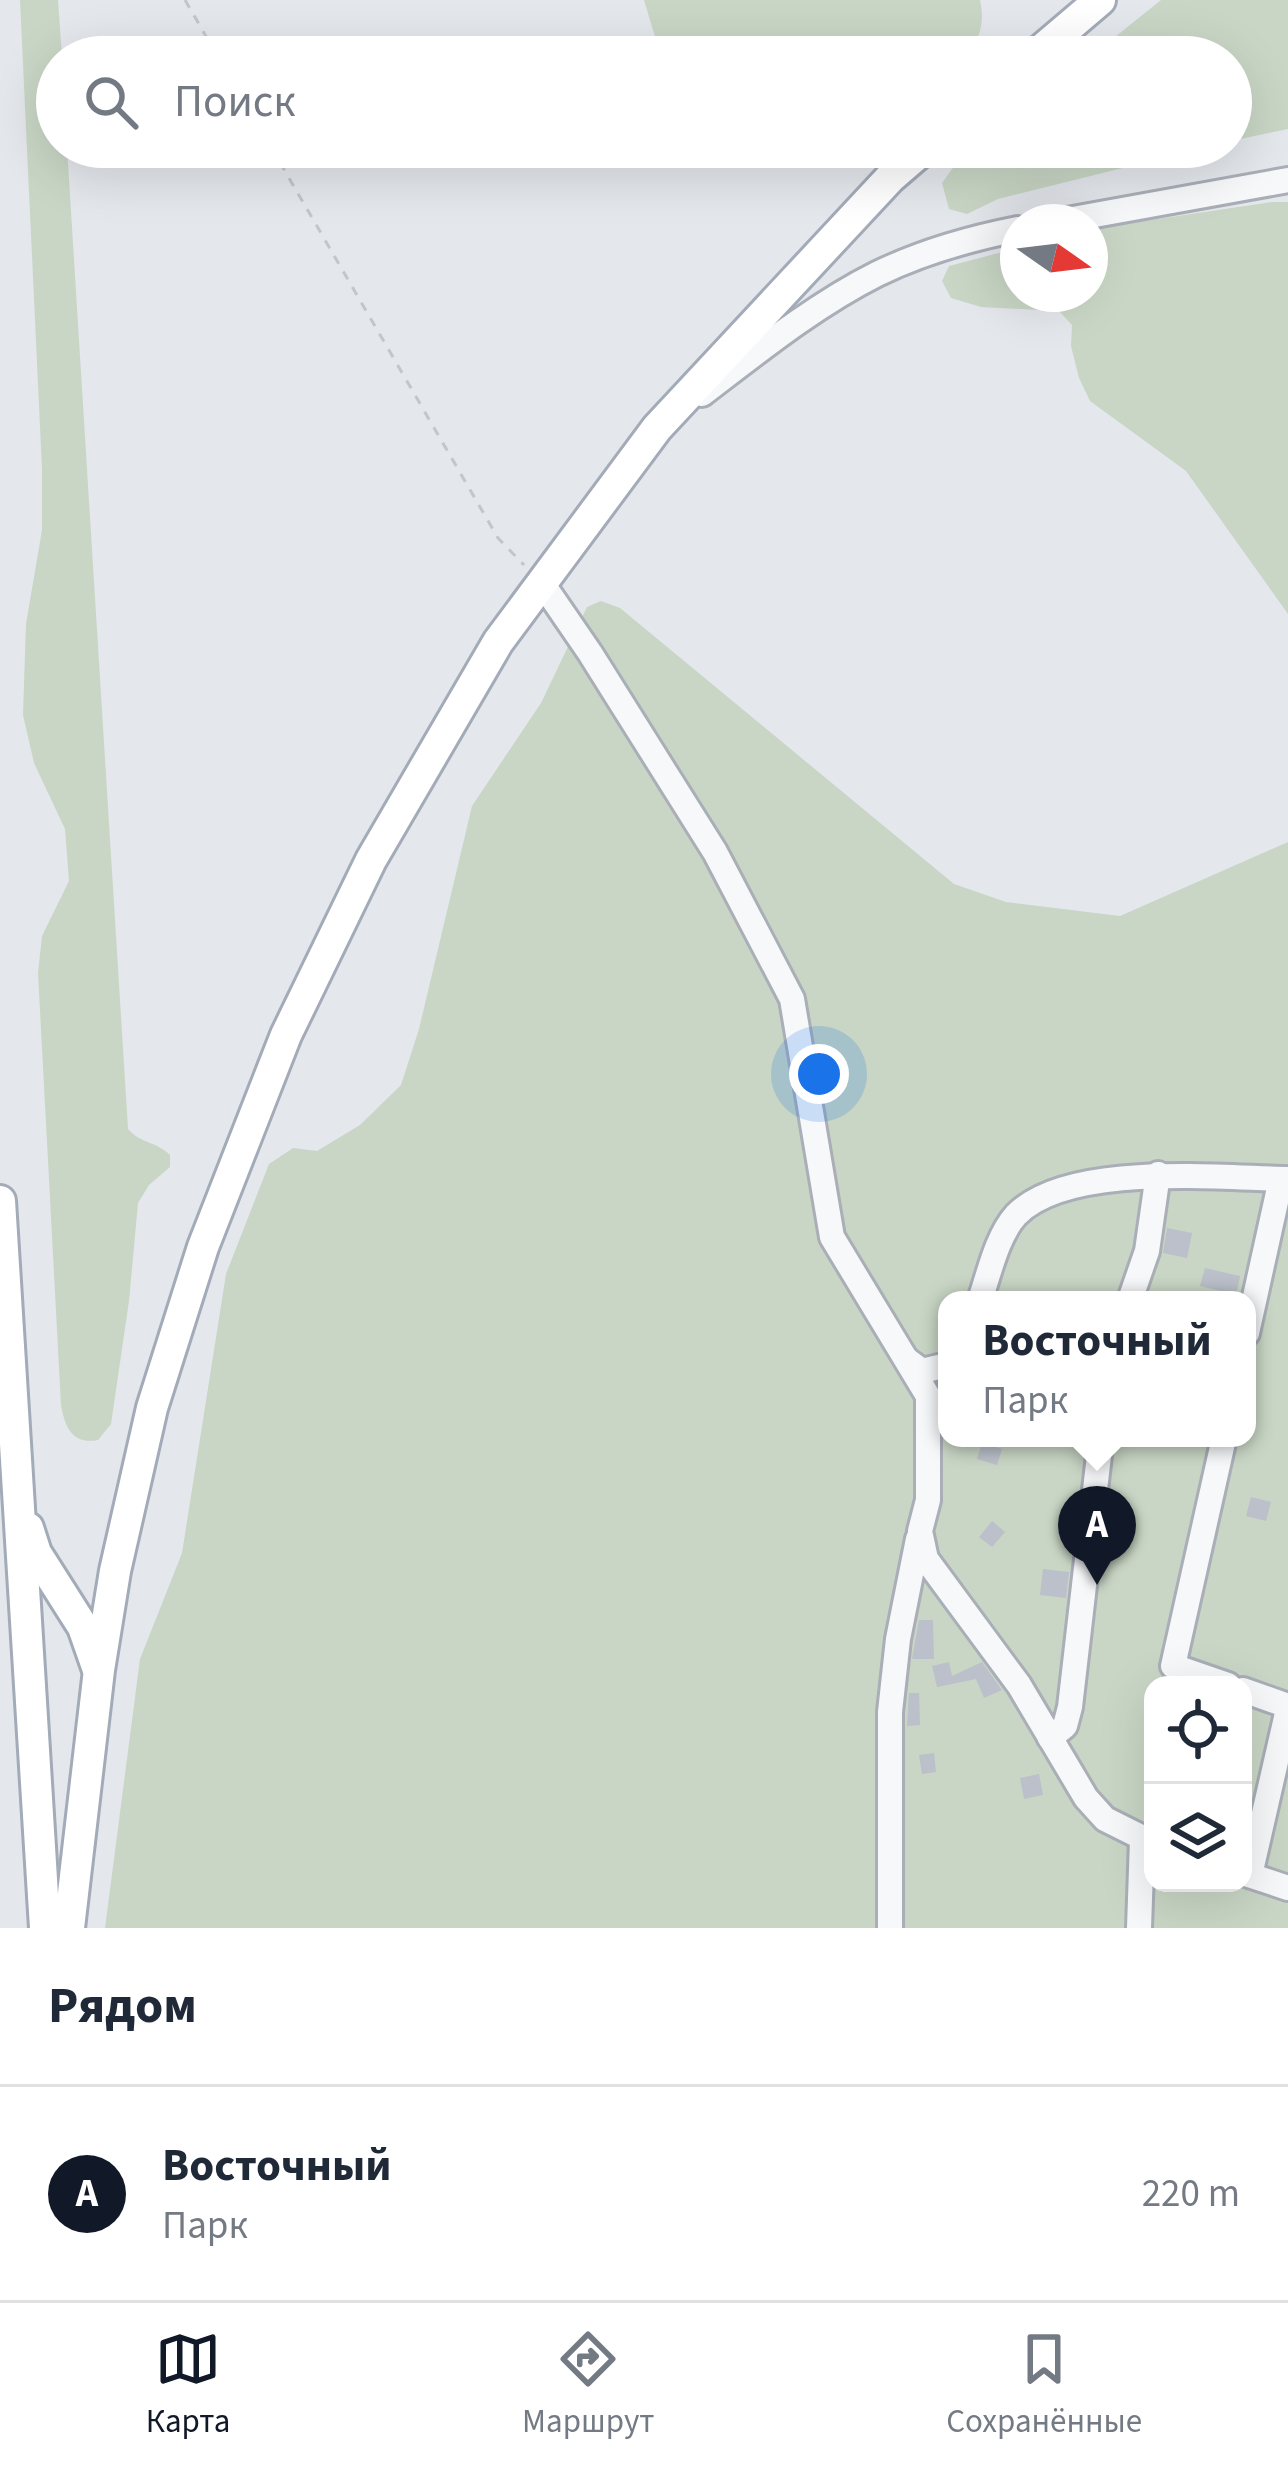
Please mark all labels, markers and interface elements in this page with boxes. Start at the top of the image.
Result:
search box [36,36,1252,168]
icon: search [78,69,144,135]
text: Поиск [174,70,296,134]
north arrow [1000,204,1108,312]
your location [789,1044,849,1104]
popup [938,1291,1256,1447]
text: Восточный [982,1309,1212,1373]
text: Парк [982,1373,1068,1429]
pin: A [1058,1486,1136,1585]
map controls [1144,1676,1252,1892]
button: locate [1144,1676,1252,1784]
button: layers [1144,1784,1252,1892]
text: Рядом [48,1970,197,2042]
text: Восточный [162,2134,392,2198]
text: A [76,2166,98,2222]
text: 220 m [1142,2166,1240,2222]
text: Парк [162,2198,248,2254]
tab: Карта [146,2326,230,2445]
tab: Маршрут [522,2326,655,2445]
tab: Сохранённые [946,2326,1142,2445]

